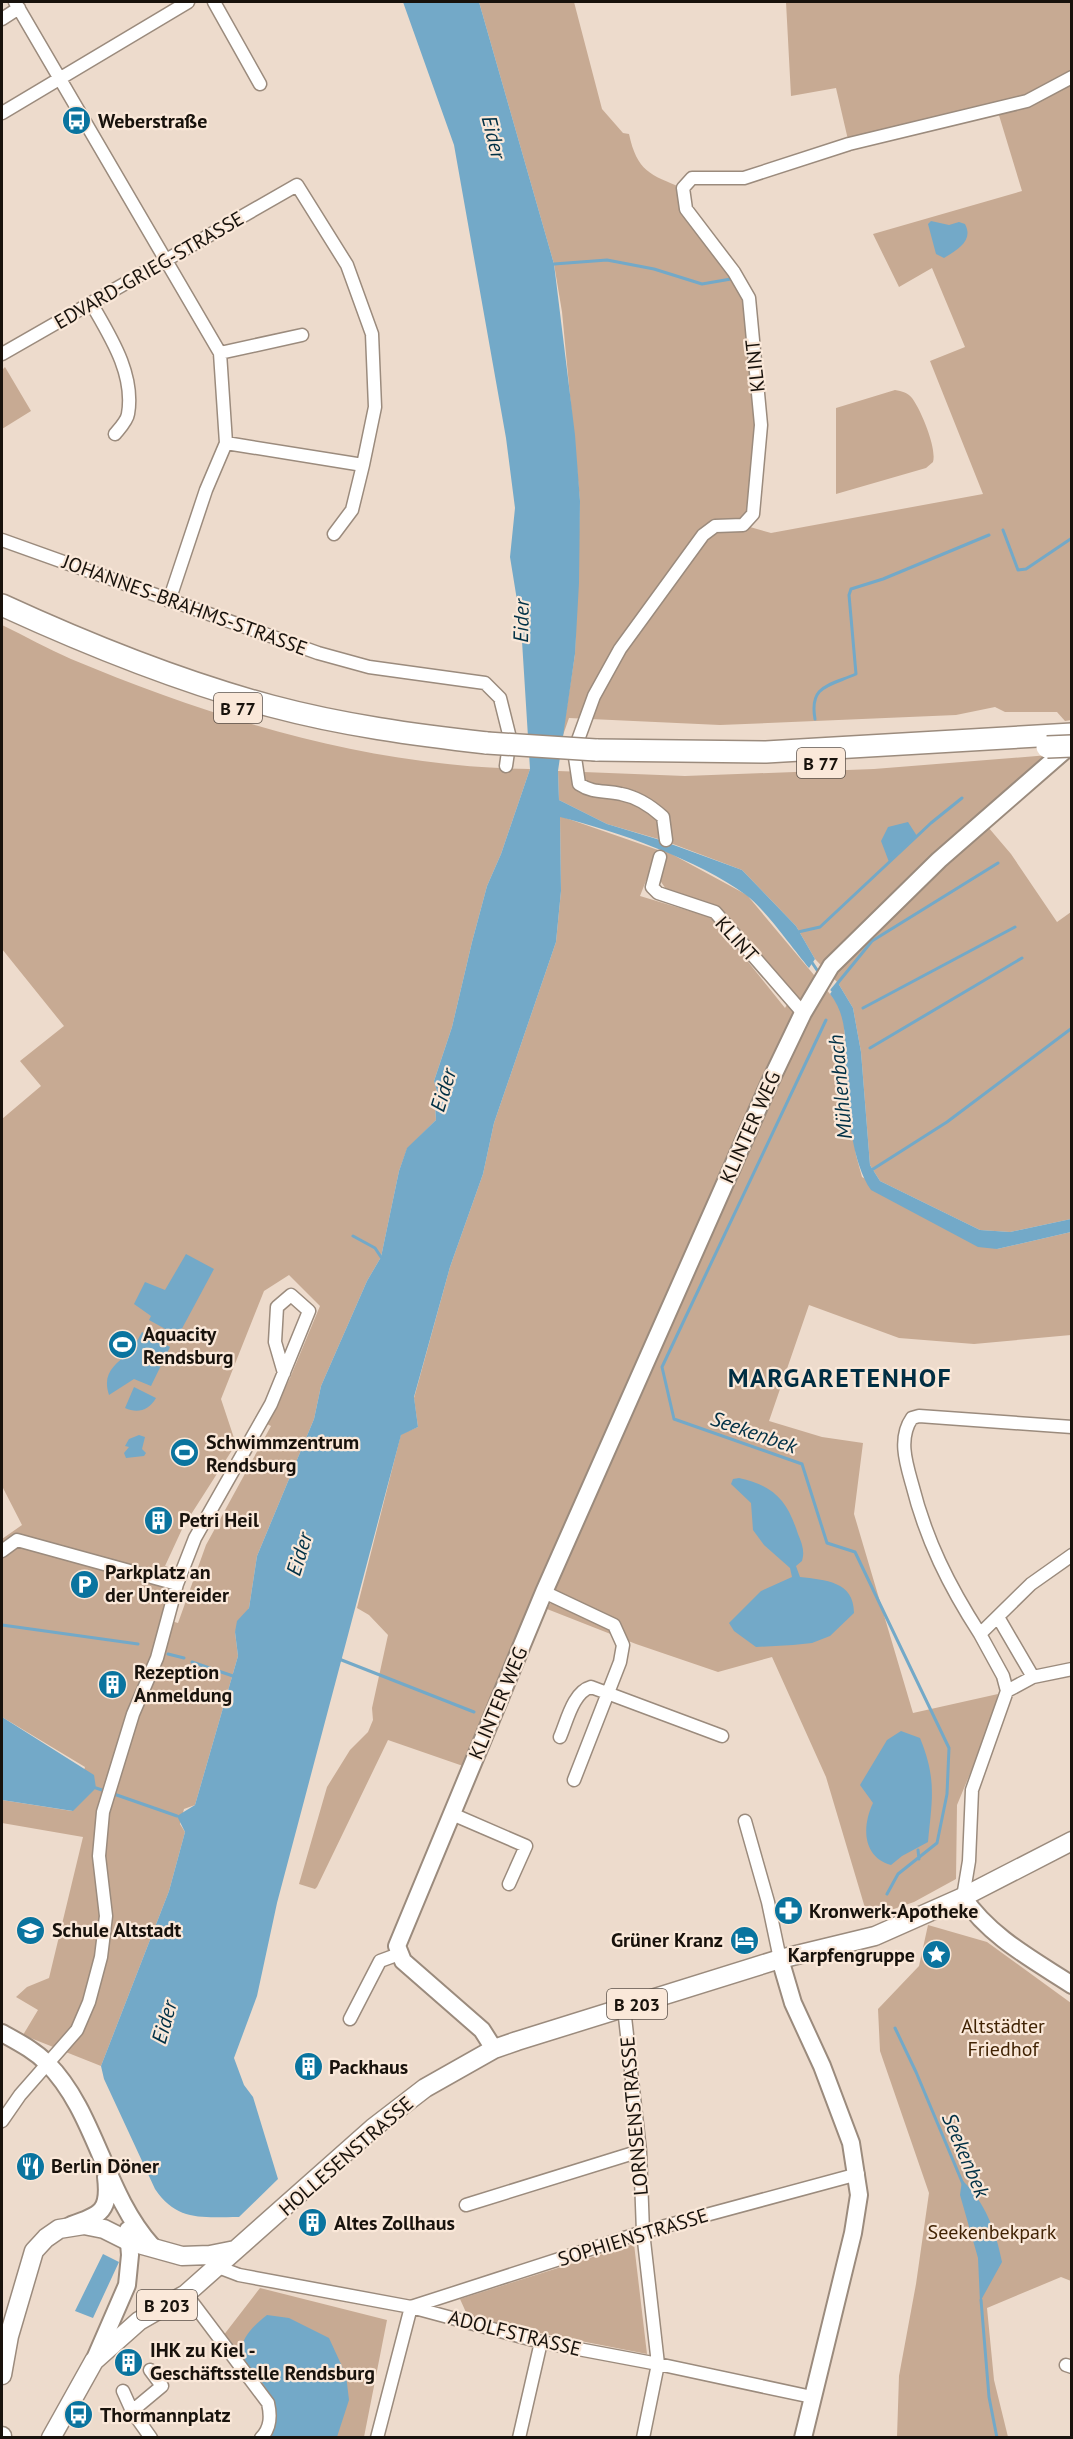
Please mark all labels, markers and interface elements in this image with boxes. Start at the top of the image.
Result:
bus stop icon: Weberstraße [61,105,93,137]
place label: Weberstraße [98,108,207,134]
water label: Eider [476,113,513,163]
street label: EDVARD-GRIEG-STRASSE [50,205,248,335]
street label: KLINT [739,338,771,394]
street label: JOHANNES-BRAHMS-STRASSE [58,548,311,661]
water label: Eider [507,597,535,643]
road number: B 77 [214,693,262,723]
road number: B 77 [797,748,845,778]
street label: KLINT [710,911,764,967]
water label: Mühlenbach [822,1033,858,1141]
water label: Eider [424,1063,463,1115]
street label: KLINTER WEG [714,1067,786,1187]
place label: Aquacity Rendsburg [143,1321,234,1370]
sports icon: Aquacity Rendsburg [106,1329,138,1361]
district label: MARGARETENHOF [728,1361,952,1394]
water label: Seekenbek [707,1405,802,1460]
place label: Schwimmzentrum Rendsburg [206,1429,359,1478]
sports icon: Schwimmzentrum Rendsburg [169,1437,201,1469]
building icon: Petri Heil [142,1504,174,1536]
place label: Petri Heil [179,1507,259,1533]
water label: Eider [280,1527,319,1579]
place label: Parkplatz an der Untereider [105,1559,229,1608]
parking icon: Parkplatz an der Untereider [68,1568,100,1600]
street label: KLINTER WEG [463,1643,533,1763]
place label: Rezeption Anmeldung [134,1659,232,1708]
building icon: Rezeption Anmeldung [97,1668,129,1700]
pharmacy icon: Kronwerk-Apotheke [772,1895,804,1927]
place label: Kronwerk-Apotheke [809,1898,978,1924]
school or university icon: Schule Altstadt [15,1914,47,1946]
place label: Schule Altstadt [52,1917,181,1943]
hotel icon: Grüner Kranz [728,1924,760,1956]
place label: Grüner Kranz [611,1927,723,1953]
place icon: Karpfengruppe [920,1939,952,1971]
place label: Karpfengruppe [788,1942,915,1968]
road number: B 203 [607,1989,667,2019]
water label: Eider [145,1995,184,2047]
park label: Altstädter Friedhof [961,2013,1045,2062]
street label: LORNSENSTRASSE [614,2035,654,2197]
building icon: Packhaus [292,2051,324,2083]
place label: Packhaus [329,2054,408,2080]
street label: HOLLESENSTRASSE [273,2090,419,2222]
water label: Seekenbek [936,2108,997,2203]
restaurant icon: Berlin Döner [14,2150,46,2182]
place label: Berlin Döner [51,2153,159,2179]
street label: SOPHIENSTRASSE [555,2202,711,2272]
building icon: Altes Zollhaus [297,2207,329,2239]
place label: Altes Zollhaus [334,2210,455,2236]
park label: Seekenbekpark [928,2219,1057,2245]
road number: B 203 [137,2290,197,2320]
street label: ADOLFSTRASSE [446,2304,584,2362]
place label: IHK zu Kiel - Geschäftsstelle Rendsburg [150,2337,375,2386]
building icon: IHK zu Kiel - Geschäftsstelle Rendsburg [113,2346,145,2378]
bus stop icon: Thormannplatz [63,2399,95,2431]
place label: Thormannplatz [100,2402,231,2428]

